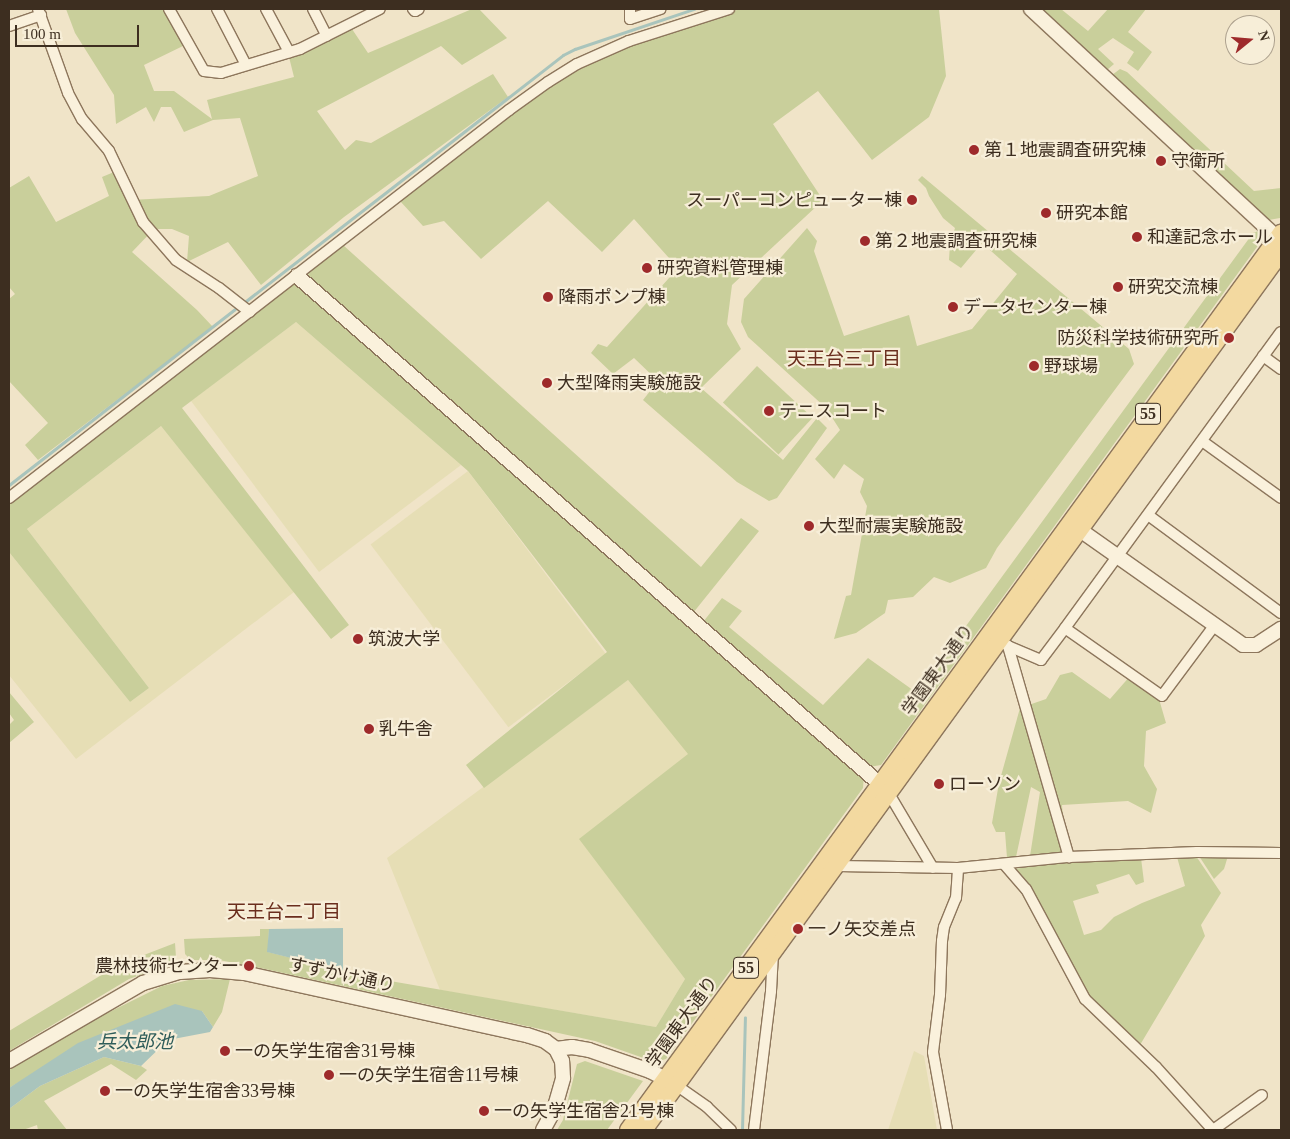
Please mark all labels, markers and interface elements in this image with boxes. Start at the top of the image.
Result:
scale bar [18,15,141,47]
north arrow [1225,15,1275,65]
text: 100 m [23,26,61,42]
text: N [1255,29,1273,43]
place label: 第１地震調査研究棟 [984,139,1146,161]
marker: 第１地震調査研究棟 [968,144,980,156]
place label: 守衛所 [1171,150,1225,172]
marker: 守衛所 [1155,155,1167,167]
place label: スーパーコンピューター棟 [686,189,902,211]
marker: スーパーコンピューター棟 [906,194,918,206]
place label: 研究本館 [1056,202,1128,224]
marker: 研究本館 [1040,207,1052,219]
place label: 和達記念ホール [1147,226,1273,248]
place label: 第２地震調査研究棟 [875,230,1037,252]
marker: 和達記念ホール [1131,231,1143,243]
marker: 第２地震調査研究棟 [859,235,871,247]
place label: 研究資料管理棟 [657,257,783,279]
marker: 研究資料管理棟 [641,262,653,274]
place label: 研究交流棟 [1128,276,1218,298]
marker: 研究交流棟 [1112,281,1124,293]
place label: 降雨ポンプ棟 [558,286,666,308]
marker: 降雨ポンプ棟 [542,291,554,303]
place label: データセンター棟 [963,296,1107,318]
marker: データセンター棟 [947,301,959,313]
place label: 防災科学技術研究所 [1057,327,1219,349]
marker: 防災科学技術研究所 [1223,332,1235,344]
district label: 天王台三丁目 [787,348,901,370]
place label: 野球場 [1044,355,1098,377]
marker: 野球場 [1028,360,1040,372]
place label: 大型降雨実験施設 [557,372,701,394]
marker: 大型降雨実験施設 [541,377,553,389]
place label: テニスコート [779,400,887,422]
road number: 55 [1134,400,1162,428]
marker: テニスコート [763,405,775,417]
place label: 大型耐震実験施設 [819,515,963,537]
marker: 大型耐震実験施設 [803,520,815,532]
street label: 学園東大通り [898,620,978,720]
place label: 筑波大学 [368,628,440,650]
marker: 筑波大学 [352,633,364,645]
place label: 乳牛舎 [379,718,433,740]
marker: 乳牛舎 [363,723,375,735]
place label: ローソン [949,773,1021,795]
marker: ローソン [933,778,945,790]
district label: 天王台二丁目 [227,901,341,923]
place label: 一ノ矢交差点 [808,918,916,940]
marker: 一ノ矢交差点 [792,923,804,935]
street label: すずかけ通り [287,953,397,997]
road number: 55 [732,954,760,981]
place label: 農林技術センター [95,955,239,977]
marker: 農林技術センター [243,960,255,972]
street label: 学園東大通り [642,972,722,1072]
water label: 兵太郎池 [97,1031,173,1053]
place label: 一の矢学生宿舎31号棟 [235,1040,415,1062]
marker: 一の矢学生宿舎31号棟 [219,1045,231,1057]
place label: 一の矢学生宿舎11号棟 [339,1064,518,1086]
marker: 一の矢学生宿舎11号棟 [323,1069,335,1081]
place label: 一の矢学生宿舎33号棟 [115,1080,295,1102]
marker: 一の矢学生宿舎33号棟 [99,1085,111,1097]
place label: 一の矢学生宿舎21号棟 [494,1100,674,1122]
marker: 一の矢学生宿舎21号棟 [478,1105,490,1117]

